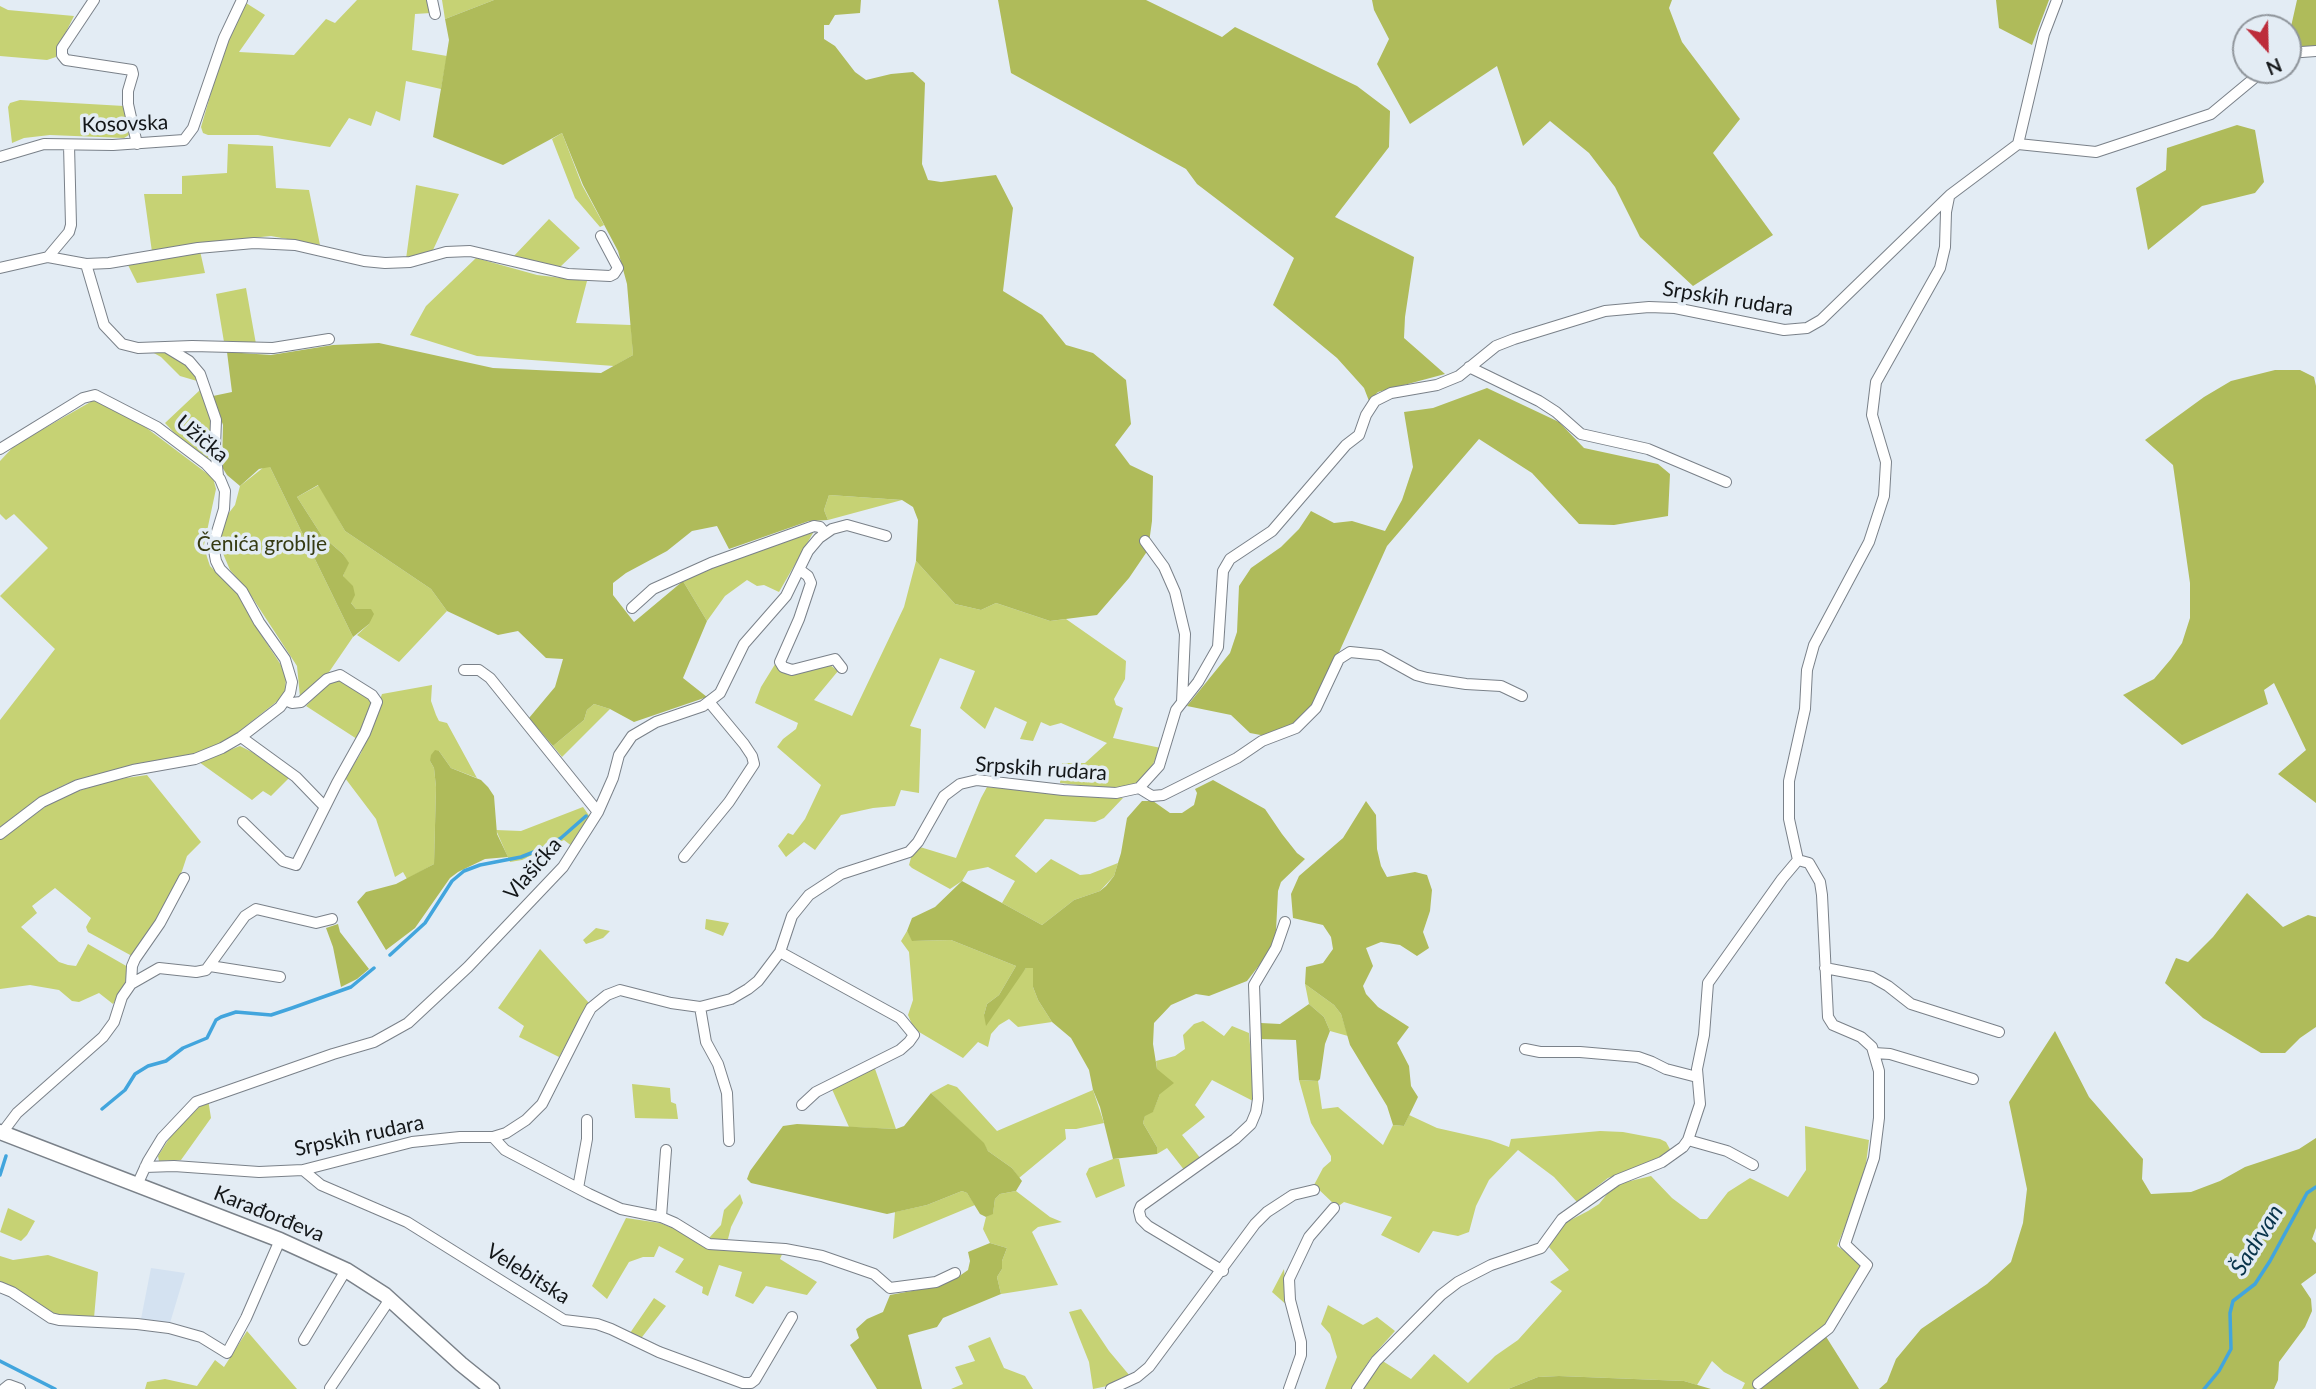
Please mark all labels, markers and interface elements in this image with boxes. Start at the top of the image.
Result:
north arrow [2232,14,2302,84]
text: N [2263,54,2285,80]
street label: Kosovska [81,110,169,138]
street label: Srpskih rudara [1661,276,1795,322]
street label: Užička [171,410,233,468]
park label: Čenića groblje [197,531,327,557]
street label: Srpskih rudara [974,752,1108,786]
street label: Vlašićka [499,833,567,905]
street label: Srpskih rudara [292,1110,426,1162]
street label: Karađorđeva [210,1180,328,1248]
water label: Šadrvan [2225,1200,2289,1280]
street label: Velebitska [481,1238,575,1310]

